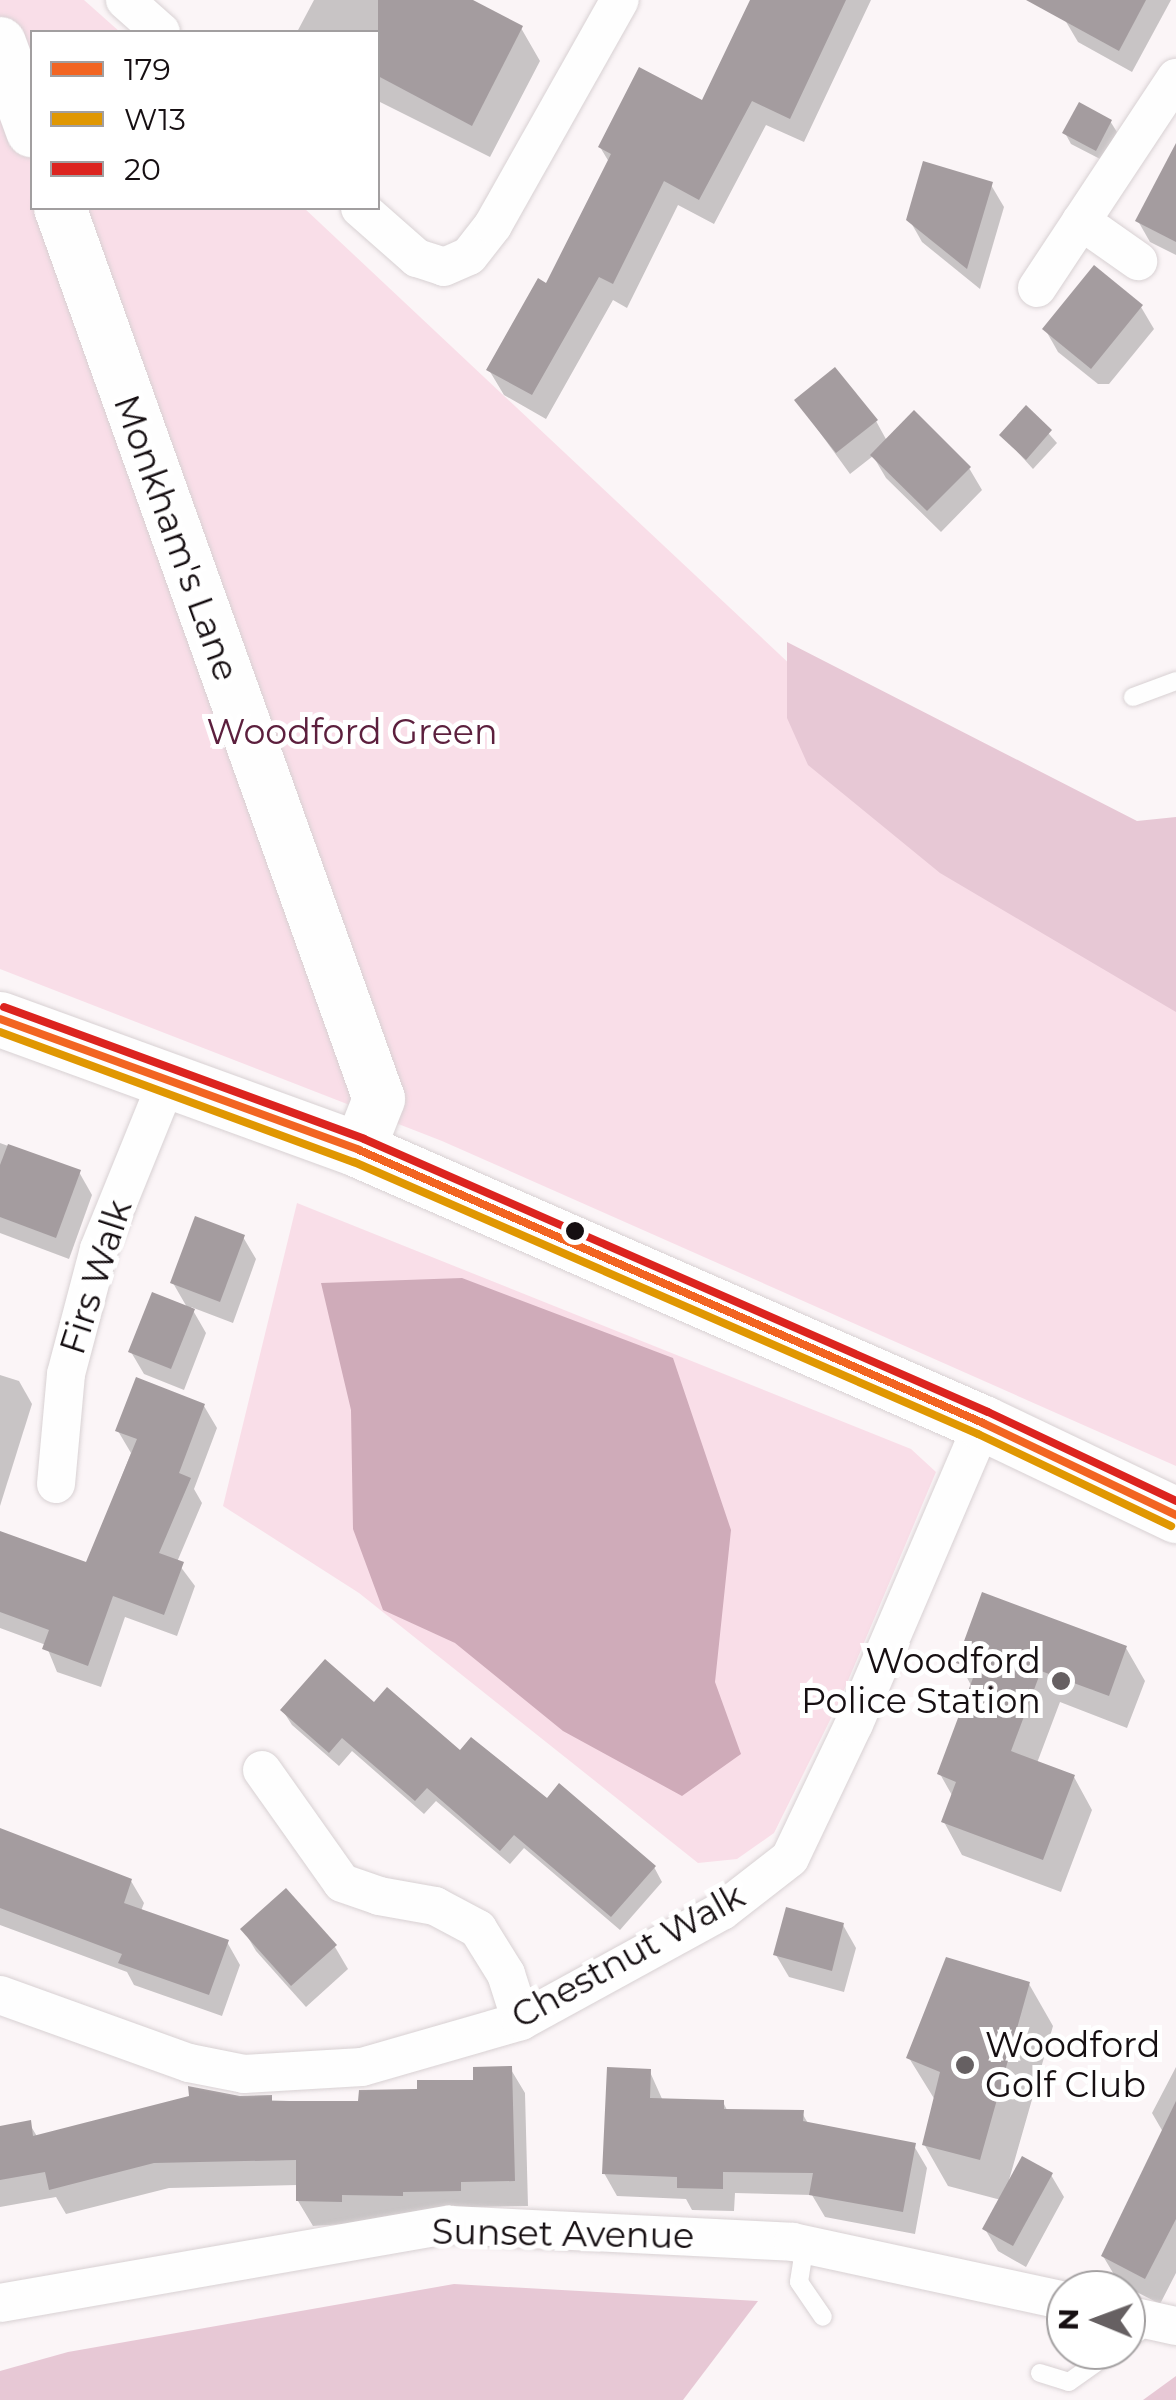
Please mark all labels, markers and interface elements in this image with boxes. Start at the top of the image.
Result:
legend [30,30,380,210]
text: 179 [124,51,171,88]
text: W13 [124,101,186,138]
text: 20 [124,151,161,188]
street label: Monkham's Lane [105,389,247,687]
park label: Woodford Green [206,711,498,753]
street label: Firs Walk [51,1195,141,1359]
unlabelled marker [565,1221,585,1241]
place label: Woodford Police Station [801,1640,1041,1722]
marker: Woodford Police Station [1050,1670,1072,1692]
street label: Chestnut Walk [504,1875,752,2037]
place label: Woodford Golf Club [985,2024,1160,2106]
marker: Woodford Golf Club [954,2054,976,2076]
street label: Sunset Avenue [431,2211,695,2257]
north arrow [1046,2270,1146,2370]
text: N [1051,2308,1085,2331]

